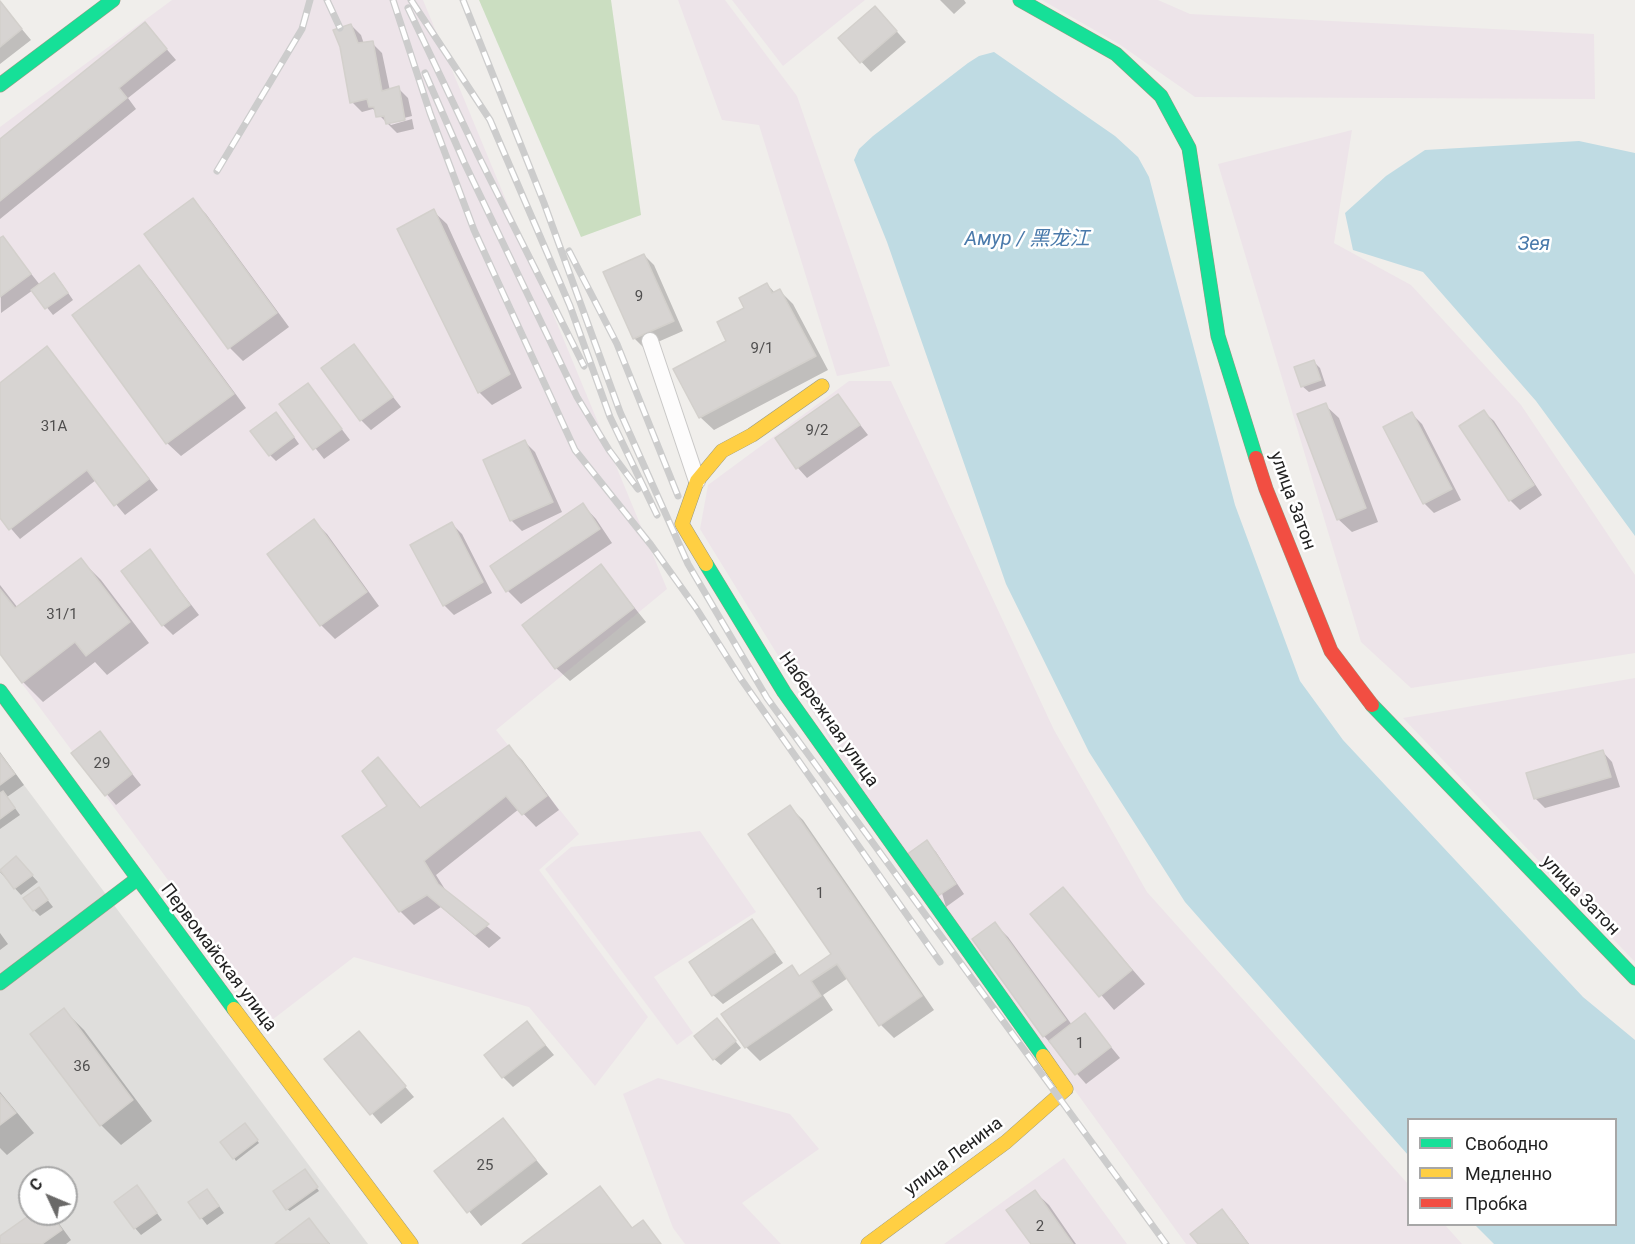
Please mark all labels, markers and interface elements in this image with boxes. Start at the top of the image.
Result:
water label: Амур / 黑龙江 [965,228,1089,252]
water label: Зея [1518,233,1550,257]
house number: 9 [635,288,643,306]
house number: 9/1 [750,340,774,358]
house number: 31А [41,418,67,436]
house number: 9/2 [805,422,829,440]
street label: улица Затон [1264,449,1320,553]
house number: 31/1 [46,606,78,624]
street label: Набережная улица [773,648,883,792]
house number: 29 [94,755,110,773]
street label: улица Затон [1536,851,1624,941]
street label: Первомайская улица [155,880,281,1036]
house number: 1 [816,885,824,903]
house number: 1 [1076,1035,1084,1053]
house number: 36 [74,1058,90,1076]
street label: улица Ленина [901,1113,1007,1201]
legend [1407,1118,1617,1226]
text: Свободно [1465,1133,1548,1154]
house number: 25 [477,1157,493,1175]
text: Медленно [1465,1163,1552,1184]
north arrow [18,1166,78,1226]
text: С [26,1174,47,1195]
text: Пробка [1465,1193,1528,1214]
house number: 2 [1036,1218,1044,1236]

